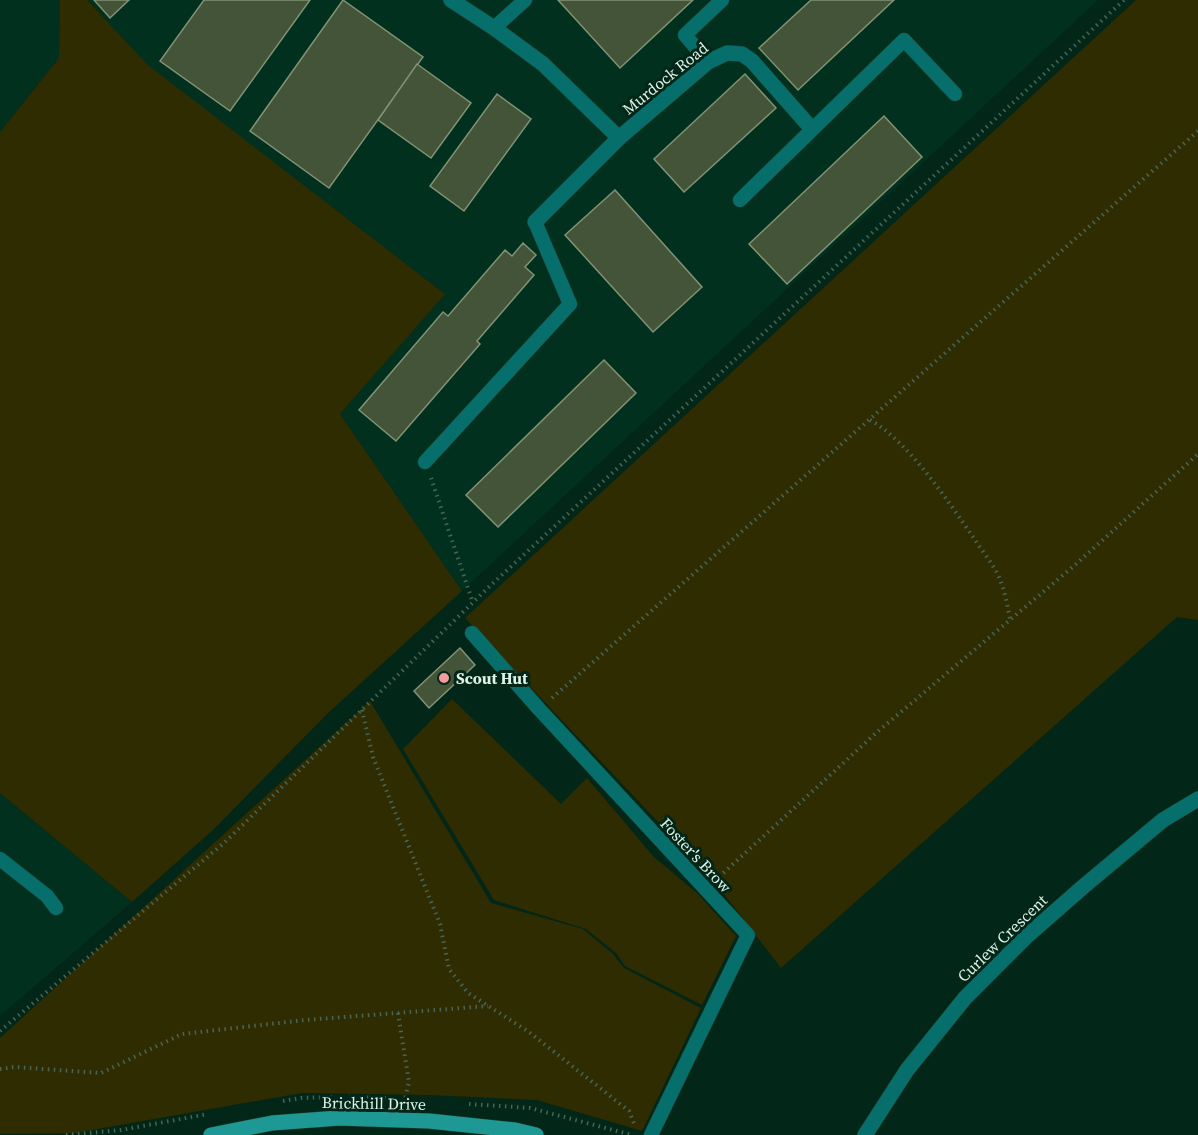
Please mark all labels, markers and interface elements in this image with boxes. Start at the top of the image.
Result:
street label: Murdock Road [618,37,712,119]
place label: Scout Hut [456,667,528,689]
marker: Scout Hut [437,671,451,685]
street label: Foster's Brow [655,813,737,898]
street label: Curlew Crescent [952,889,1052,987]
street label: Brickhill Drive [322,1091,426,1115]

